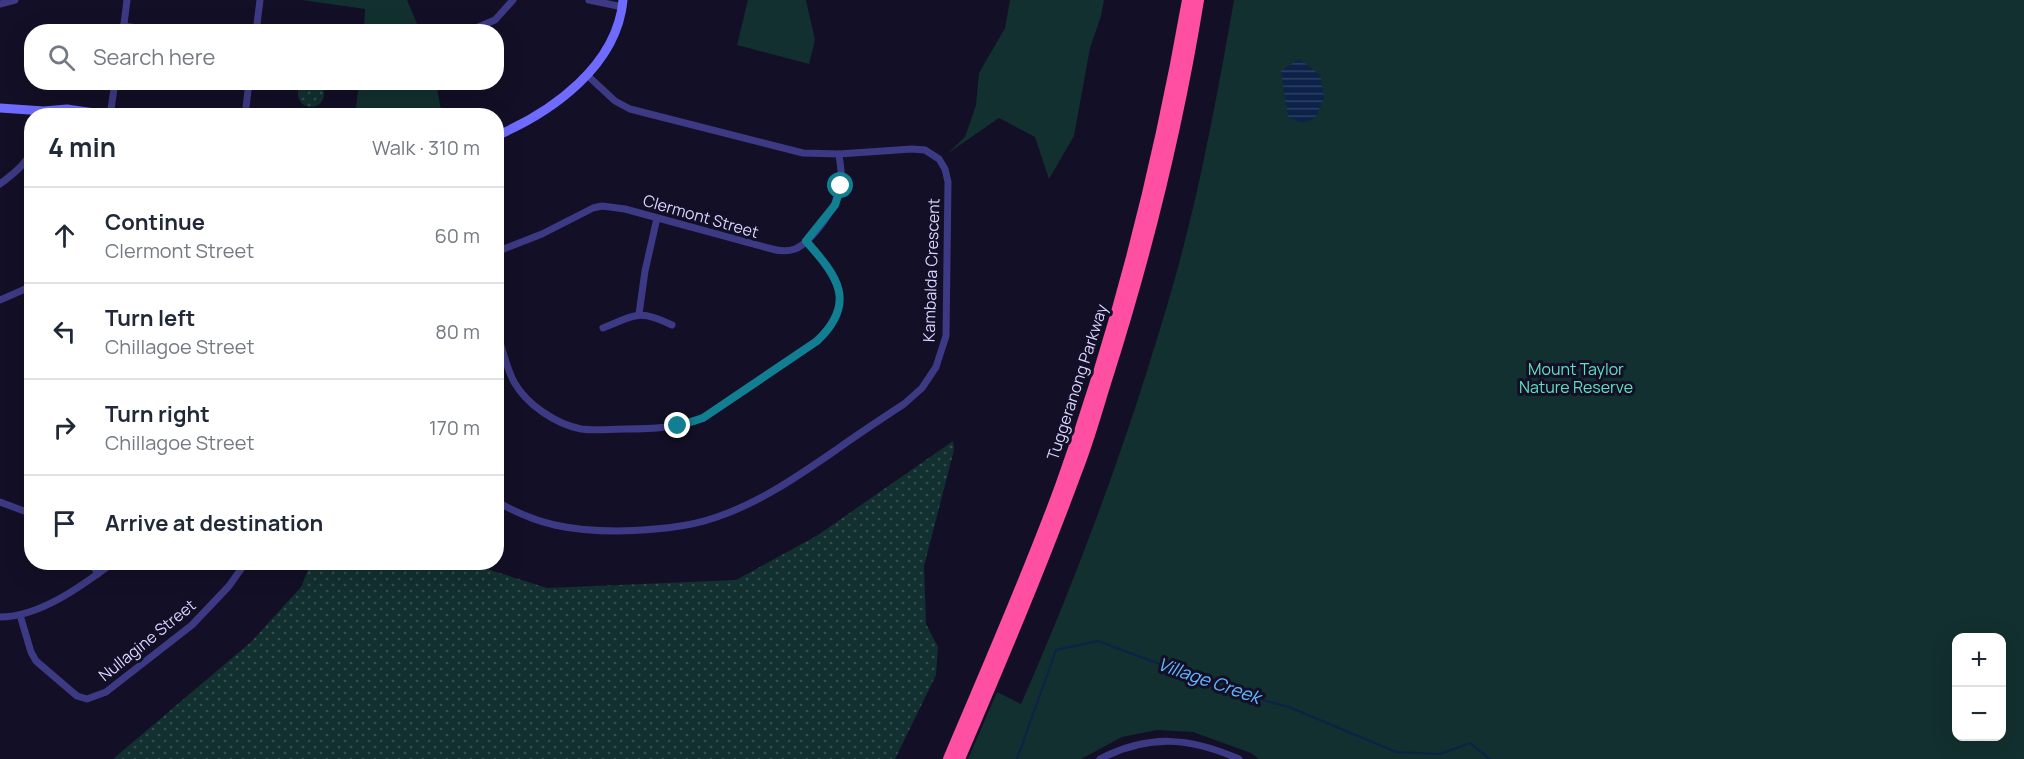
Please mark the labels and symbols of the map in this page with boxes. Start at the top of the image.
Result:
route start [827,172,853,198]
street label: Clermont Street [641,189,761,243]
street label: Kambalda Crescent [917,198,945,342]
street label: Tuggeranong Parkway [1041,301,1113,463]
park label: Mount Taylor Nature Reserve [1519,358,1633,398]
route end [664,412,690,438]
street label: Nullagine Street [94,594,200,686]
water label: Village Creek [1155,651,1267,710]

